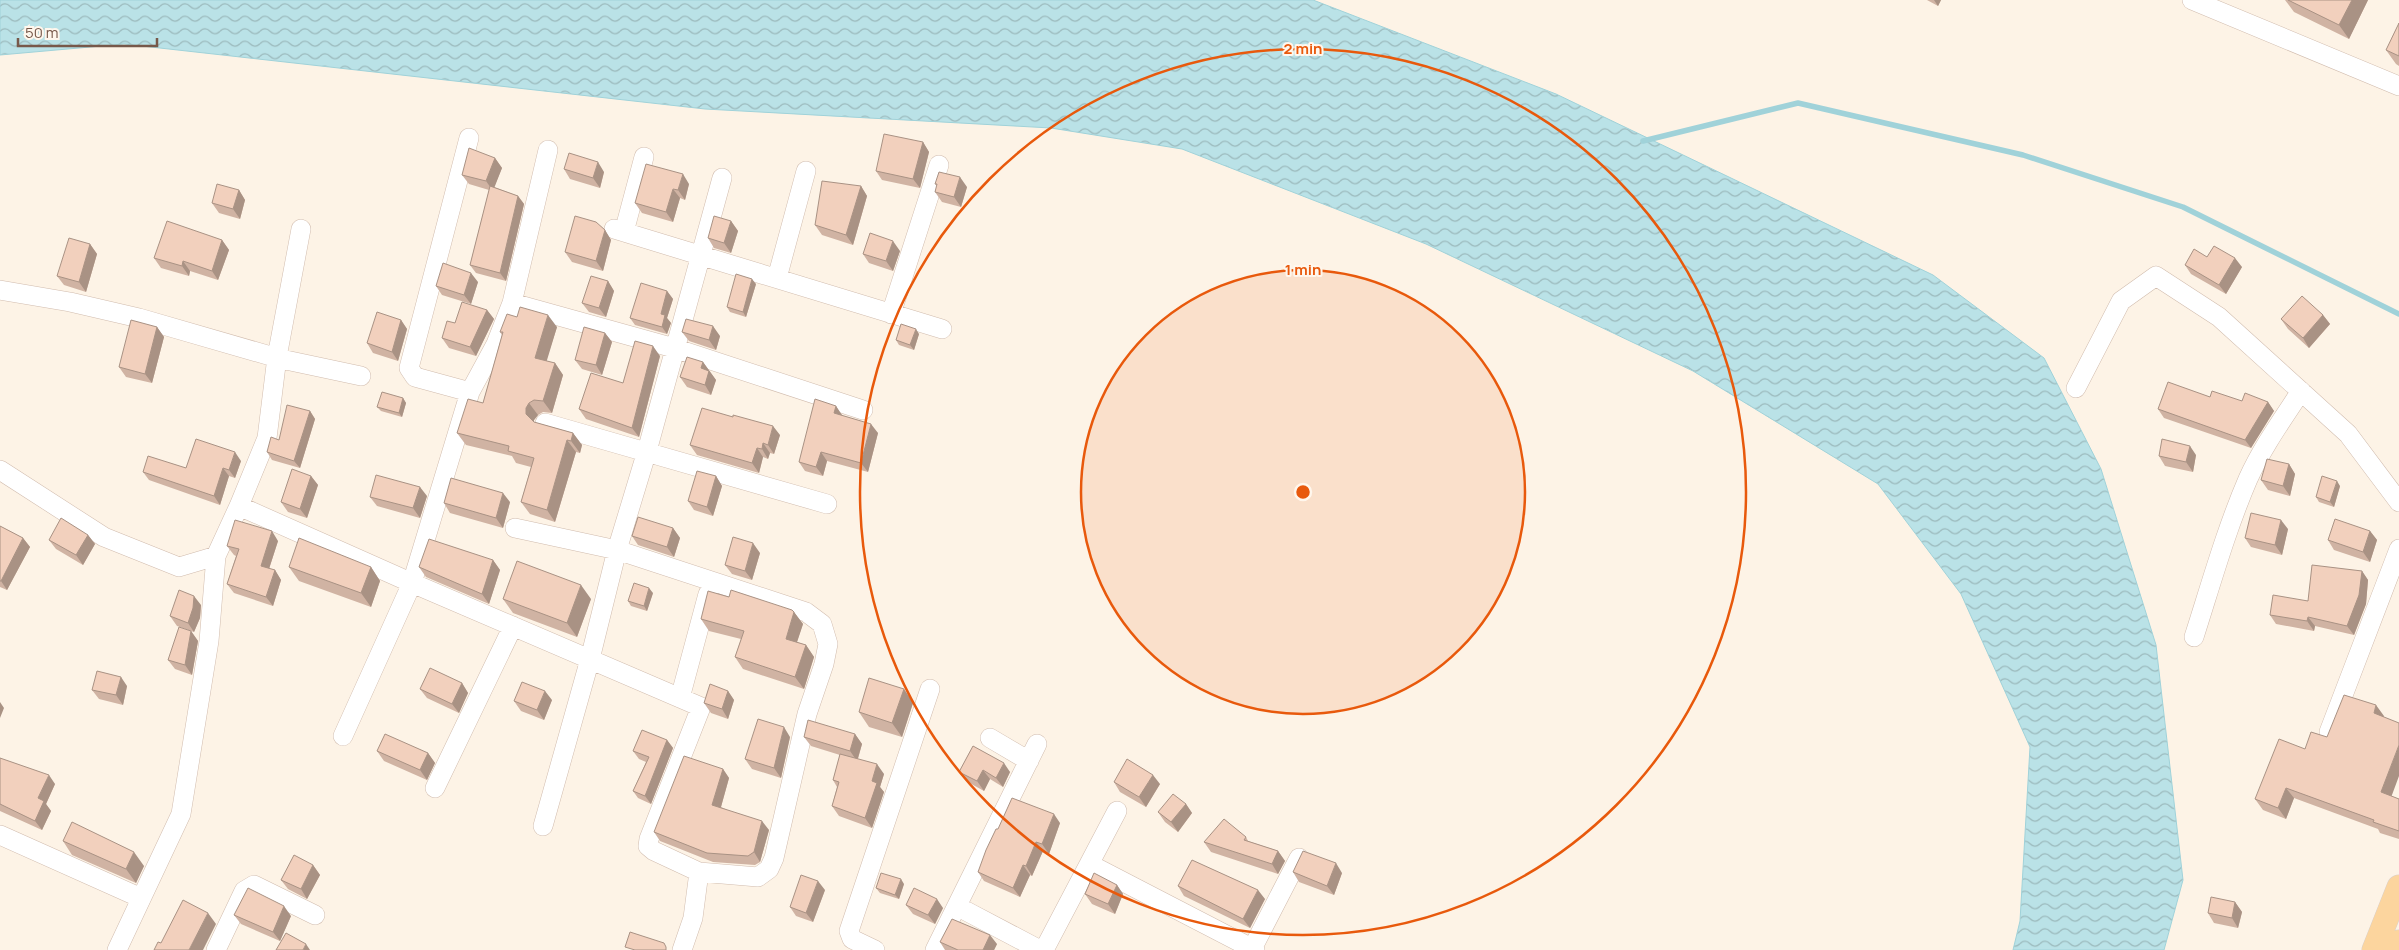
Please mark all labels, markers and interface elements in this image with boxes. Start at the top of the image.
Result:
scale bar [18,15,156,47]
text: 50 m [25,22,59,43]
text: 2 min [1283,38,1323,59]
text: 1 min [1285,259,1321,280]
centre of rings [1294,483,1312,501]

